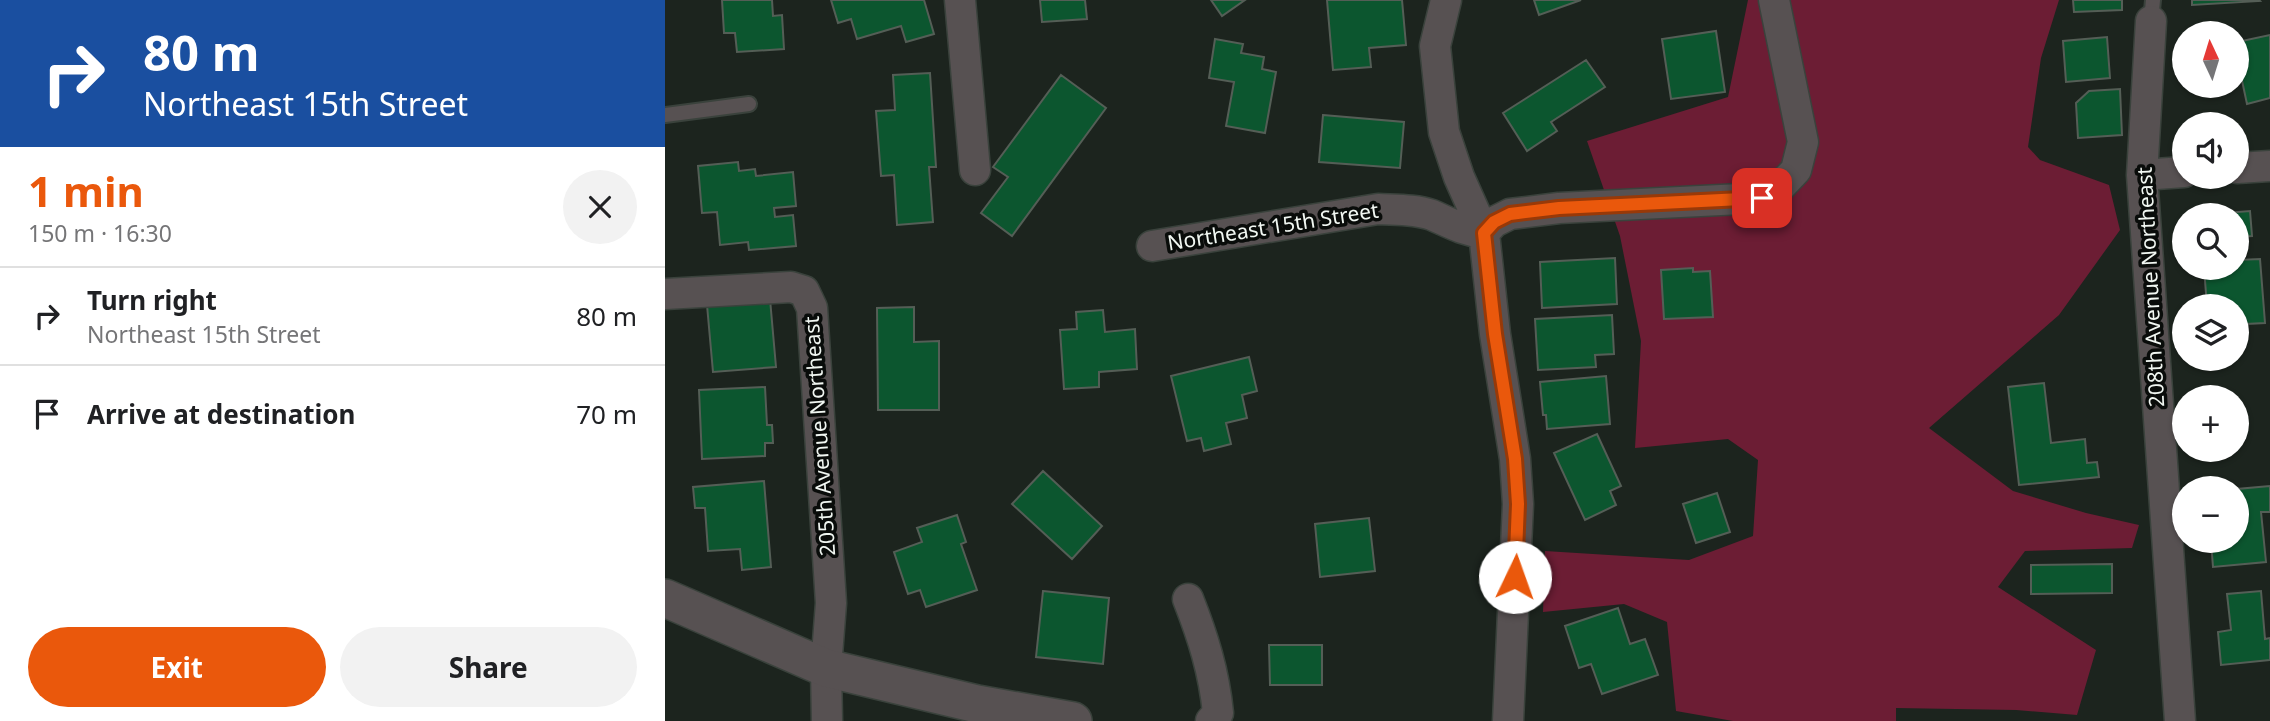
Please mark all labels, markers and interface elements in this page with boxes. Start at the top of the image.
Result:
text: 80 m [143,19,260,85]
north arrow [2172,21,2249,98]
map controls [2172,21,2249,553]
icon: right [28,28,119,119]
text: Northeast 15th Street [143,82,468,125]
button: sound [2172,112,2249,189]
text: 1 min [28,162,144,219]
street label: 208th Avenue Northeast [2130,166,2170,408]
pin [1732,168,1792,228]
button: close [563,170,637,244]
icon: arrive [1743,179,1781,217]
street label: Northeast 15th Street [1165,195,1381,257]
button: search [2172,203,2249,280]
text: 150 m · 16:30 [28,217,172,249]
text: Turn right [87,282,217,318]
button: layers [2172,294,2249,371]
icon: right [28,297,66,335]
text: 80 m [576,298,637,334]
street label: 205th Avenue Northeast [797,315,841,557]
text: Northeast 15th Street [87,318,321,350]
button: + [2172,385,2249,462]
icon: arrive [28,395,66,433]
text: Arrive at destination [87,396,356,432]
text: 70 m [576,396,637,432]
button: − [2172,476,2249,553]
position arrow [1478,540,1552,614]
button: Exit [28,627,326,707]
button: Share [340,627,637,707]

